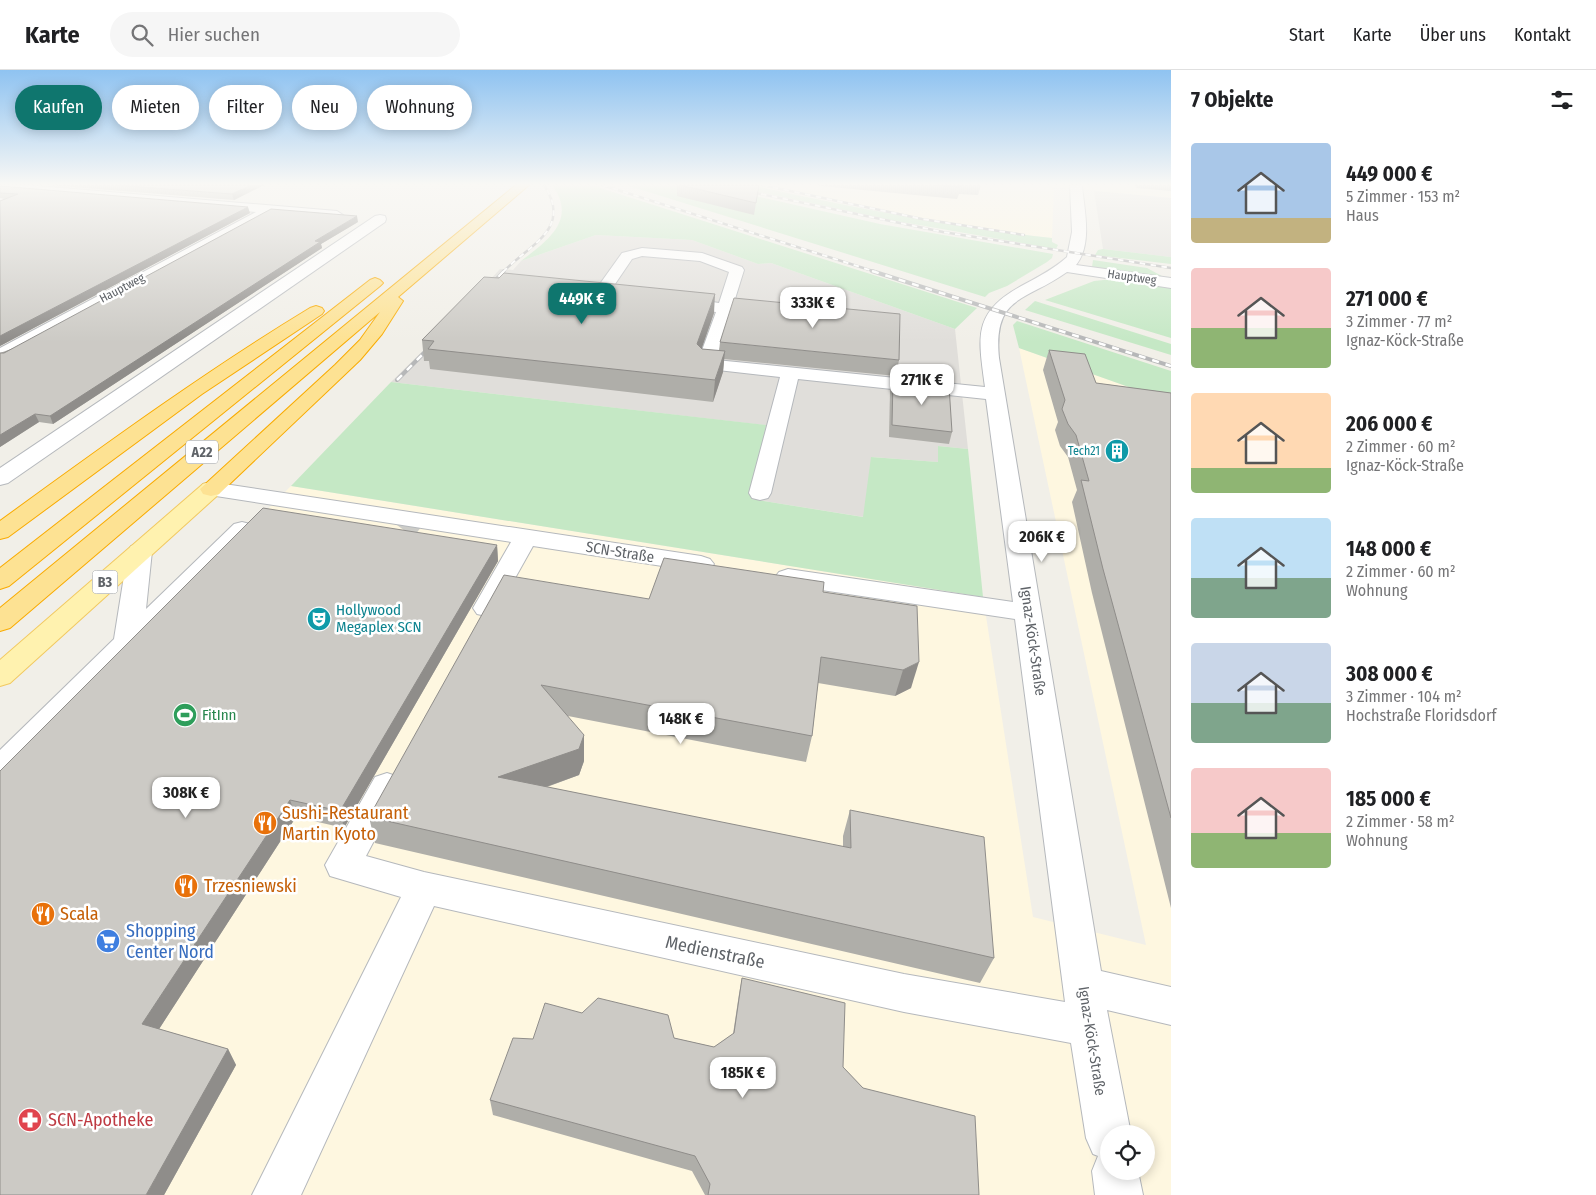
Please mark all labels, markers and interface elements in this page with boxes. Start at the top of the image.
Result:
search box [110,12,460,57]
text: Karte [25,21,80,49]
icon: search [128,21,156,49]
text: Hier suchen [168,23,260,46]
text: Start [1289,24,1325,46]
text: Karte [1353,24,1392,46]
text: Über uns [1420,24,1486,46]
text: Kontakt [1514,24,1571,46]
chip: Kaufen [15,85,102,130]
chip: Mieten [112,85,199,130]
chip: Filter [209,85,282,130]
chip: Neu [292,85,357,130]
chip: Wohnung [367,85,472,130]
icon: filters [1548,86,1576,114]
text: 7 Objekte [1191,87,1273,113]
text: 449 000 € [1346,161,1432,187]
icon: home [1231,163,1291,223]
text: 5 Zimmer · 153 m² [1346,187,1460,206]
text: Haus [1346,206,1379,225]
street label: Hauptweg [1107,267,1158,287]
street label: Hauptweg [97,270,147,306]
pin: 449K € [541,282,623,325]
pin: 333K € [772,286,854,329]
text: 271 000 € [1346,286,1428,312]
icon: home [1231,288,1291,348]
text: 449K € [559,289,605,308]
text: 333K € [791,293,835,312]
text: 3 Zimmer · 77 m² [1346,312,1452,331]
text: Ignaz-Köck-Straße [1346,331,1464,350]
pin: 271K € [881,364,963,406]
text: 271K € [901,370,943,389]
text: 206 000 € [1346,411,1433,437]
icon: home [1231,413,1291,473]
text: 2 Zimmer · 60 m² [1346,437,1455,456]
building icon: Tech21 [1104,438,1130,464]
road number: A22 [186,441,218,464]
place label: Tech21 [1068,444,1100,458]
text: Ignaz-Köck-Straße [1346,456,1464,475]
pin: 206K € [1001,520,1083,563]
text: 206K € [1019,527,1065,546]
text: 148 000 € [1346,536,1431,562]
street label: SCN-Straße [585,538,655,566]
icon: home [1231,538,1291,598]
text: 2 Zimmer · 60 m² [1346,562,1455,581]
road number: B3 [92,571,118,594]
text: Wohnung [1346,581,1407,600]
street label: Ignaz-Köck-Straße [1016,585,1050,697]
place label: Hollywood Megaplex SCN [336,601,422,636]
theatre icon: Hollywood Megaplex SCN [306,606,332,632]
text: 308 000 € [1346,661,1433,687]
icon: home [1231,663,1291,723]
text: 3 Zimmer · 104 m² [1346,687,1462,706]
sports icon: FitInn [172,702,198,728]
pin: 148K € [640,702,722,745]
place label: FitInn [202,706,237,724]
text: Hochstraße Floridsdorf [1346,706,1497,725]
text: 148K € [659,709,703,728]
pin: 308K € [145,776,227,819]
text: 308K € [163,783,209,802]
text: 185 000 € [1346,786,1431,812]
icon: home [1231,788,1291,848]
place label: Sushi-Restaurant Martin Kyoto [282,802,409,845]
restaurant icon: Sushi-Restaurant Martin Kyoto [252,810,278,836]
text: 2 Zimmer · 58 m² [1346,812,1455,831]
text: Wohnung [1346,831,1407,850]
restaurant icon: Trzesniewski [173,873,199,899]
place label: Trzesniewski [204,875,297,897]
restaurant icon: Scala [30,901,56,927]
place label: Scala [60,903,99,925]
place label: Shopping Center Nord [126,920,214,963]
supermarket icon: Shopping Center Nord [95,928,121,954]
street label: Medienstraße [663,931,767,973]
street label: Ignaz-Köck-Straße [1074,985,1110,1097]
pin: 185K € [702,1056,784,1099]
text: 185K € [721,1063,765,1082]
pharmacy icon: SCN-Apotheke [17,1107,43,1133]
place label: SCN-Apotheke [48,1109,153,1131]
map controls [1100,1125,1155,1180]
button: locate [1100,1125,1155,1180]

